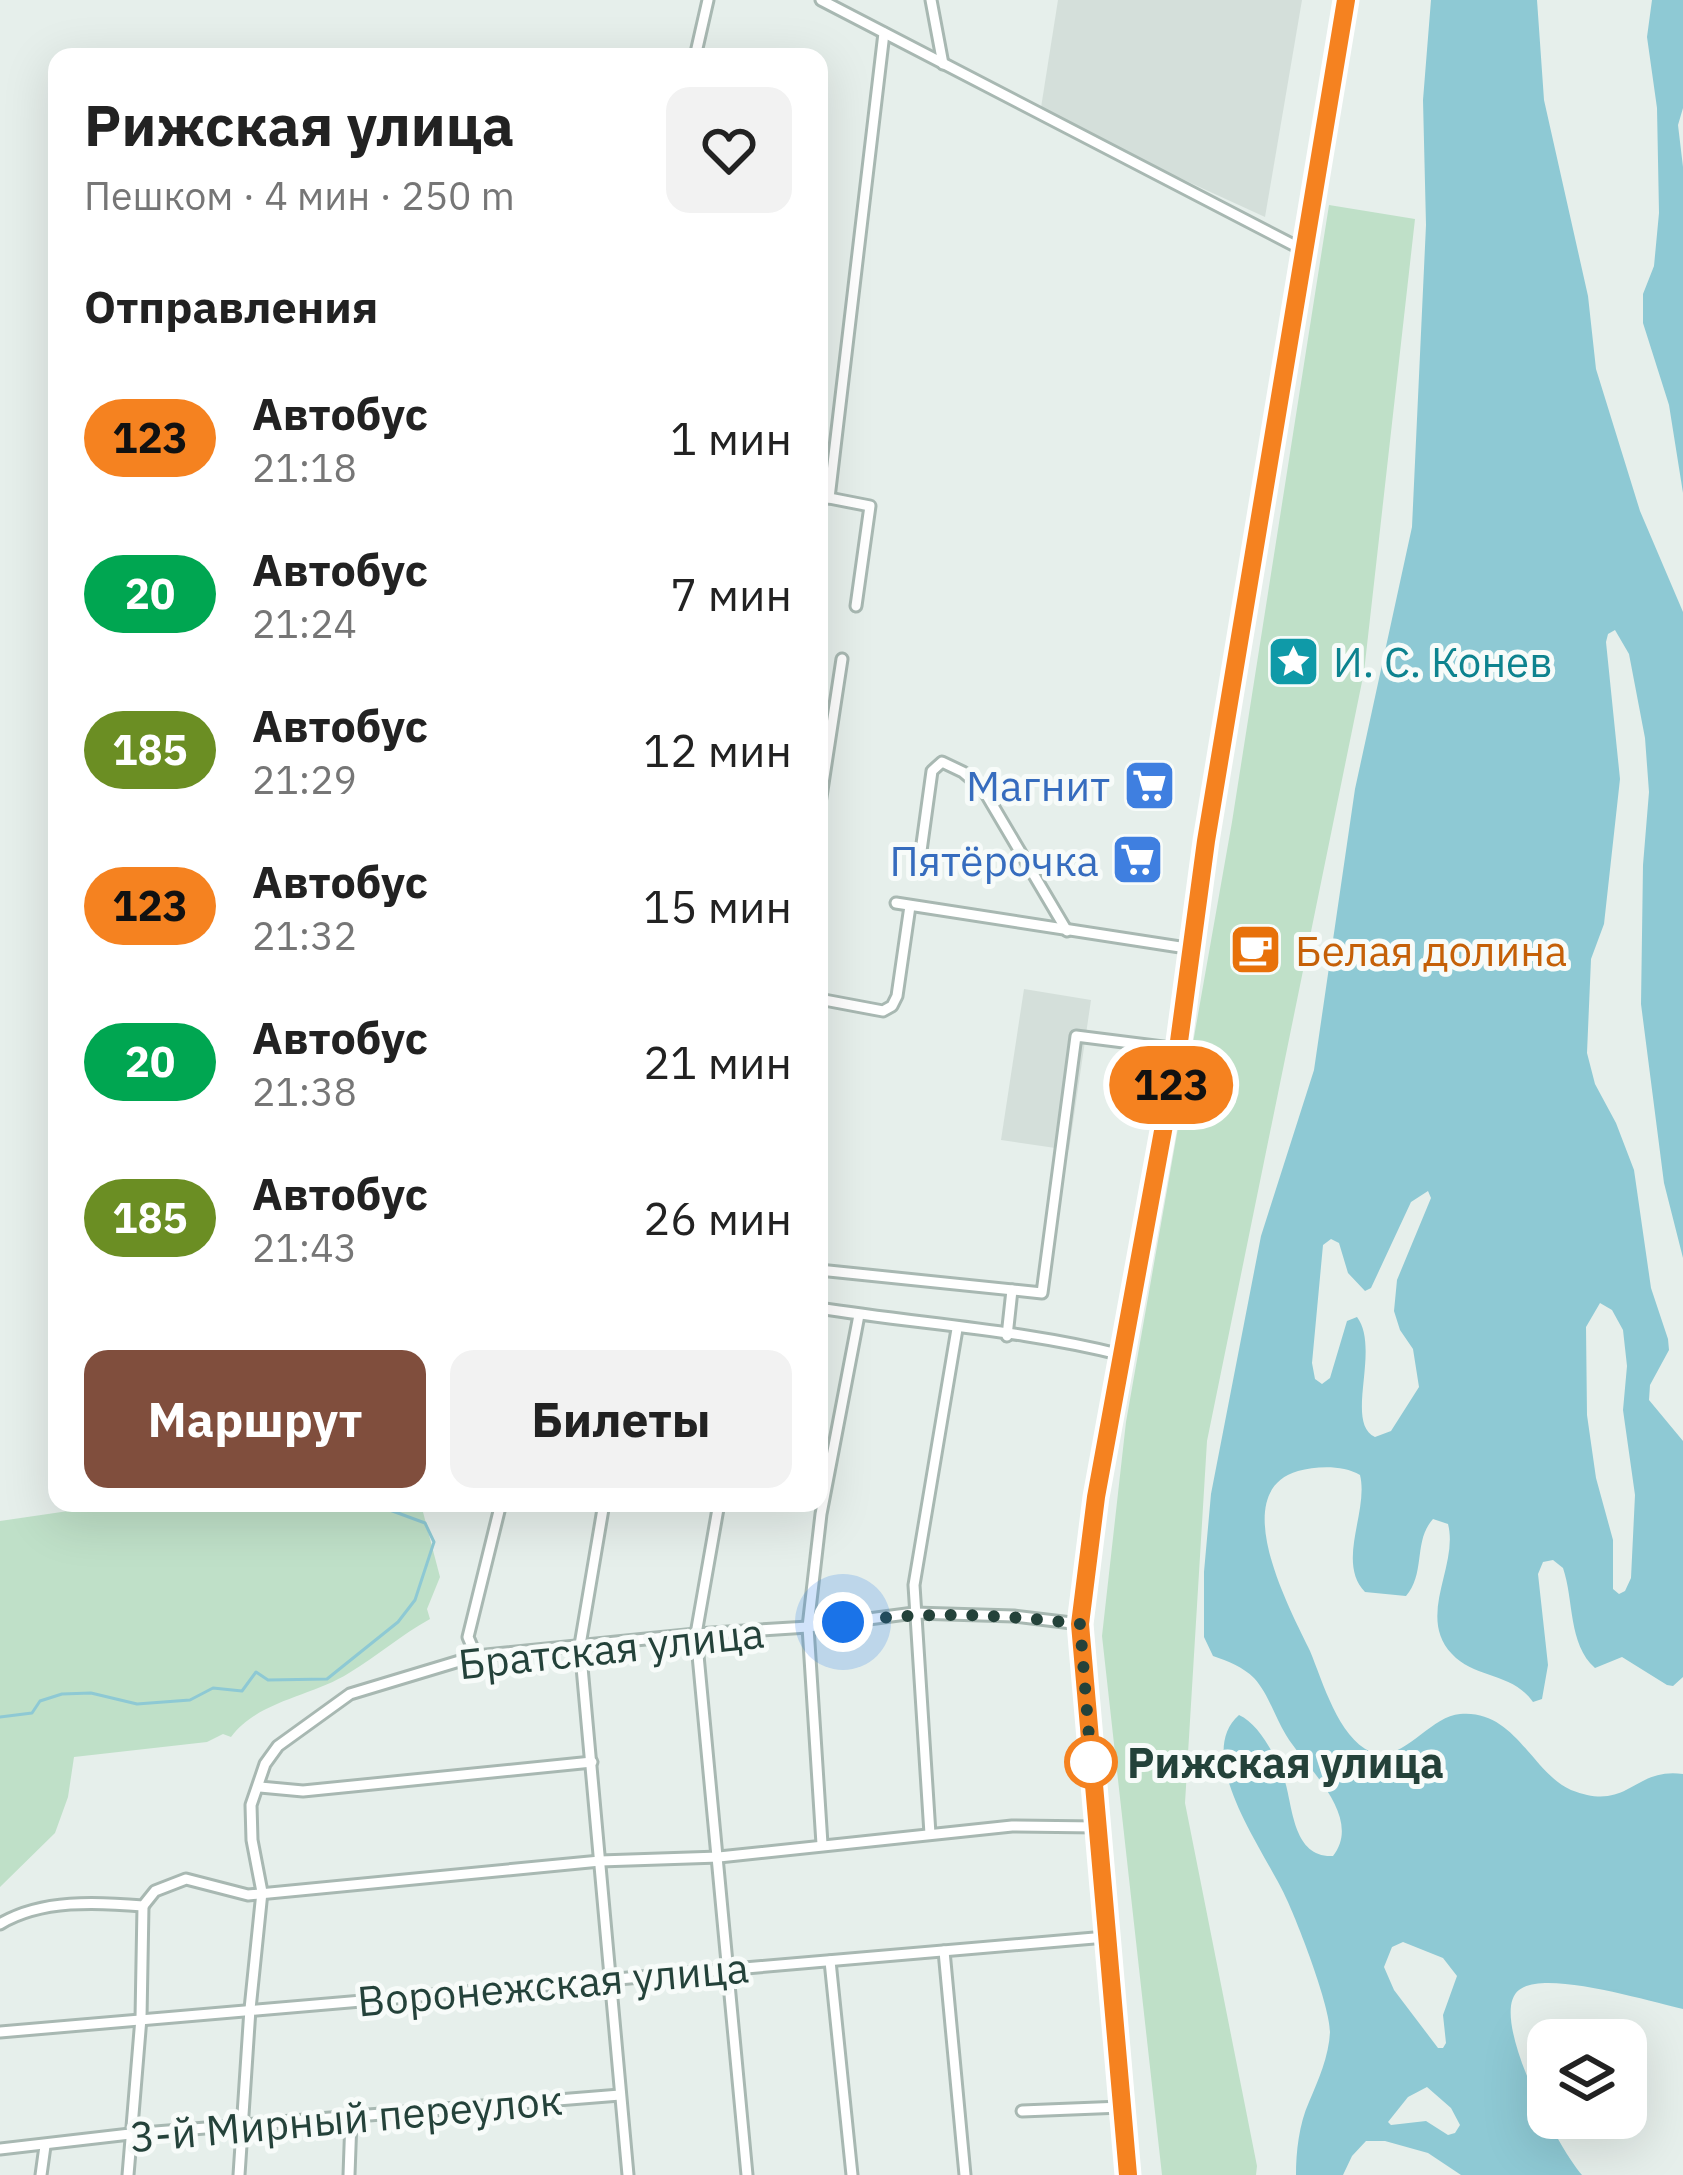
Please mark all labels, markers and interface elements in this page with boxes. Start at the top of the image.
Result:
button: heart [666,87,792,213]
text: Рижская улица [84,88,514,162]
text: Пешком · 4 мин · 250 m [84,170,515,221]
text: Отправления [84,277,378,335]
text: Автобус [252,384,428,442]
text: 1 мин [670,409,792,467]
text: 123 [112,410,188,465]
text: 21:18 [252,442,357,493]
text: Автобус [252,540,428,598]
text: 7 мин [670,565,792,623]
text: 20 [125,566,175,621]
text: 21:24 [252,598,357,649]
place icon: И. С. Конев [1266,633,1322,689]
place label: И. С. Конев [1333,634,1553,689]
text: Автобус [252,696,428,754]
text: 12 мин [643,721,792,779]
text: 185 [112,722,188,777]
text: 21:29 [252,754,357,805]
supermarket icon: Магнит [1121,757,1177,813]
place label: Магнит [966,758,1110,813]
supermarket icon: Пятёрочка [1110,832,1166,888]
place label: Пятёрочка [890,833,1099,888]
text: Автобус [252,852,428,910]
text: 15 мин [643,877,792,935]
text: 123 [112,878,188,933]
text: 21:32 [252,910,357,961]
cafe icon: Белая долина [1228,922,1284,978]
place label: Белая долина [1295,923,1567,978]
text: Автобус [252,1008,428,1066]
text: 21 мин [643,1033,792,1091]
text: 20 [125,1034,175,1089]
line badge: 123 [1102,1046,1240,1124]
text: 123 [1133,1057,1209,1112]
text: 21:38 [252,1066,357,1117]
text: Автобус [252,1164,428,1222]
text: 26 мин [643,1189,792,1247]
text: 185 [112,1190,188,1245]
text: 21:43 [252,1222,357,1273]
button: Маршрут [84,1350,426,1488]
button: Билеты [450,1350,792,1488]
your location [813,1592,873,1652]
street label: Братская улица [455,1605,767,1691]
place label: Рижская улица [1127,1735,1444,1790]
marker: Рижская улица [1066,1737,1116,1787]
street label: Воронежская улица [355,1939,751,2029]
map controls [1527,2019,1647,2139]
button: layers [1527,2019,1647,2139]
street label: 3-й Мирный переулок [127,2072,565,2164]

